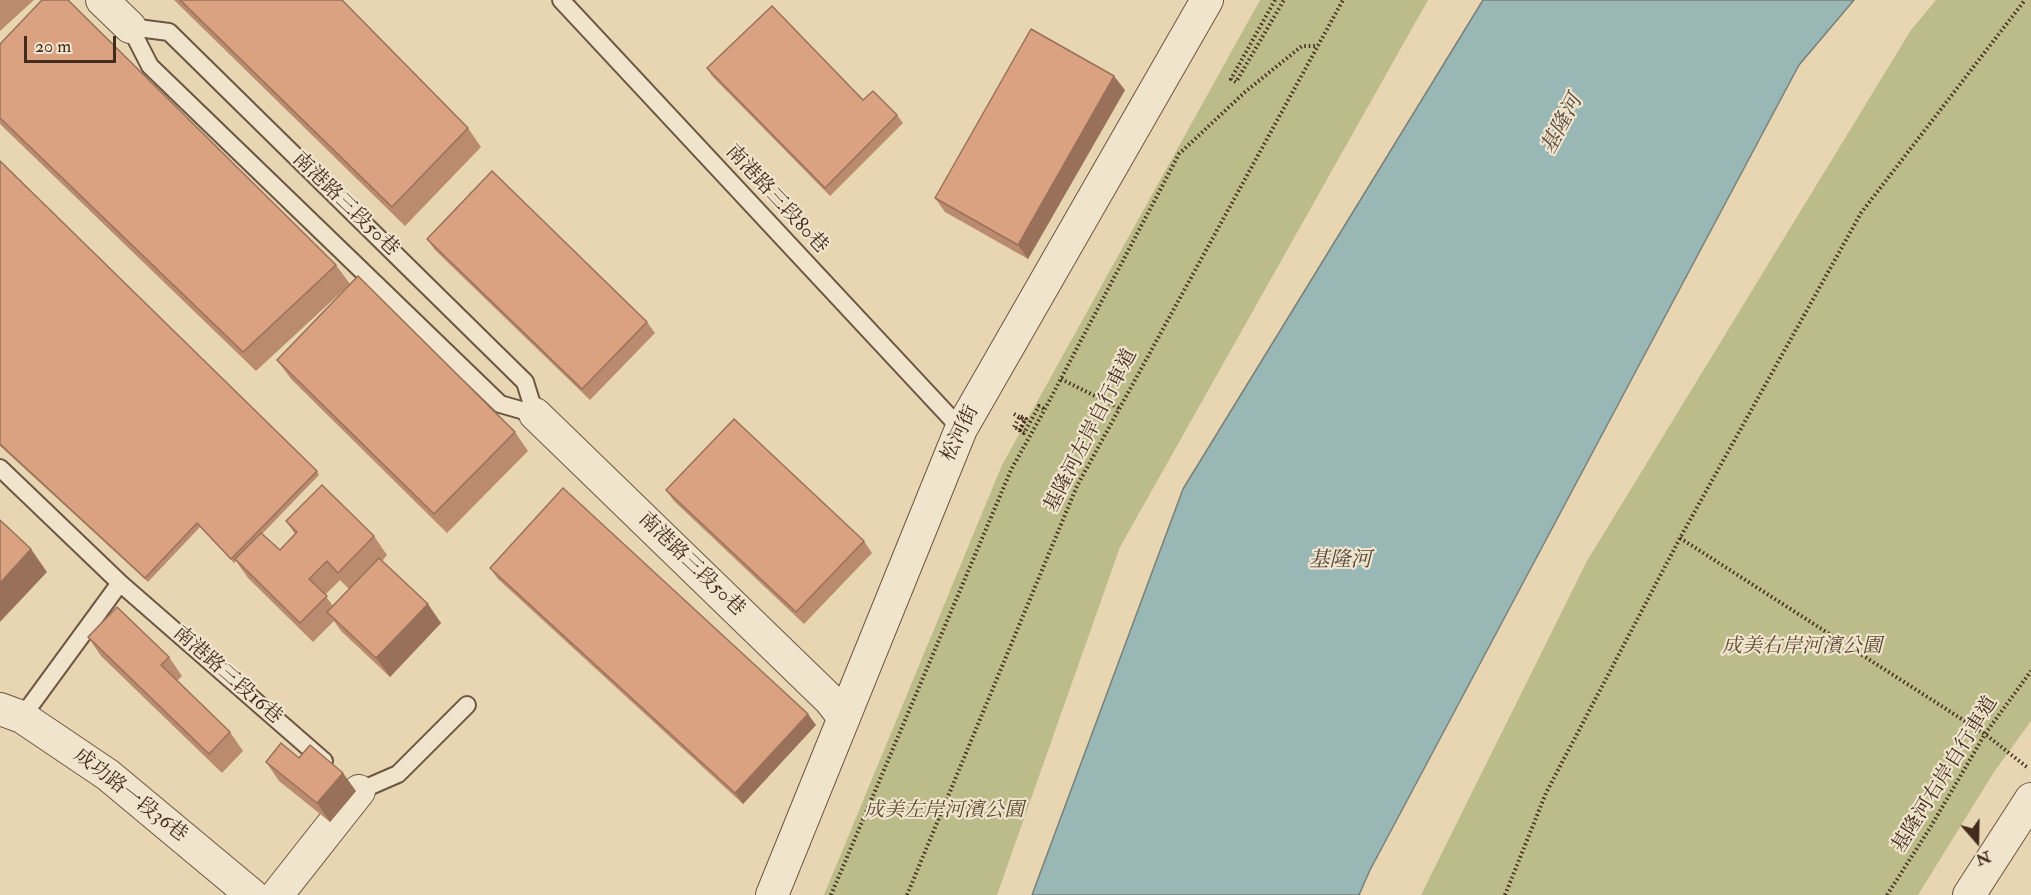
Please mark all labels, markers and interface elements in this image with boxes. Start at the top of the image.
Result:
scale bar [27,24,118,62]
text: 20 m [35,35,71,58]
water label: 基隆河 [1537,91,1589,159]
street label: 南港路三段80巷 [720,141,832,259]
street label: 南港路三段50巷 [287,148,403,262]
street label: 基隆河左岸自行車道 [1040,345,1144,517]
street label: 松河街 [937,402,985,466]
street label: 南港路三段50巷 [633,508,749,622]
water label: 基隆河 [1309,548,1371,574]
street label: 南港路三段16巷 [167,622,287,730]
park label: 成美右岸河濱公園 [1722,636,1882,660]
street label: 基隆河右岸自行車道 [1888,692,2004,858]
street label: 成功路一段36巷 [68,744,192,848]
park label: 成美左岸河濱公園 [864,800,1024,824]
north arrow [1947,811,2007,871]
text: N [1973,846,1993,870]

